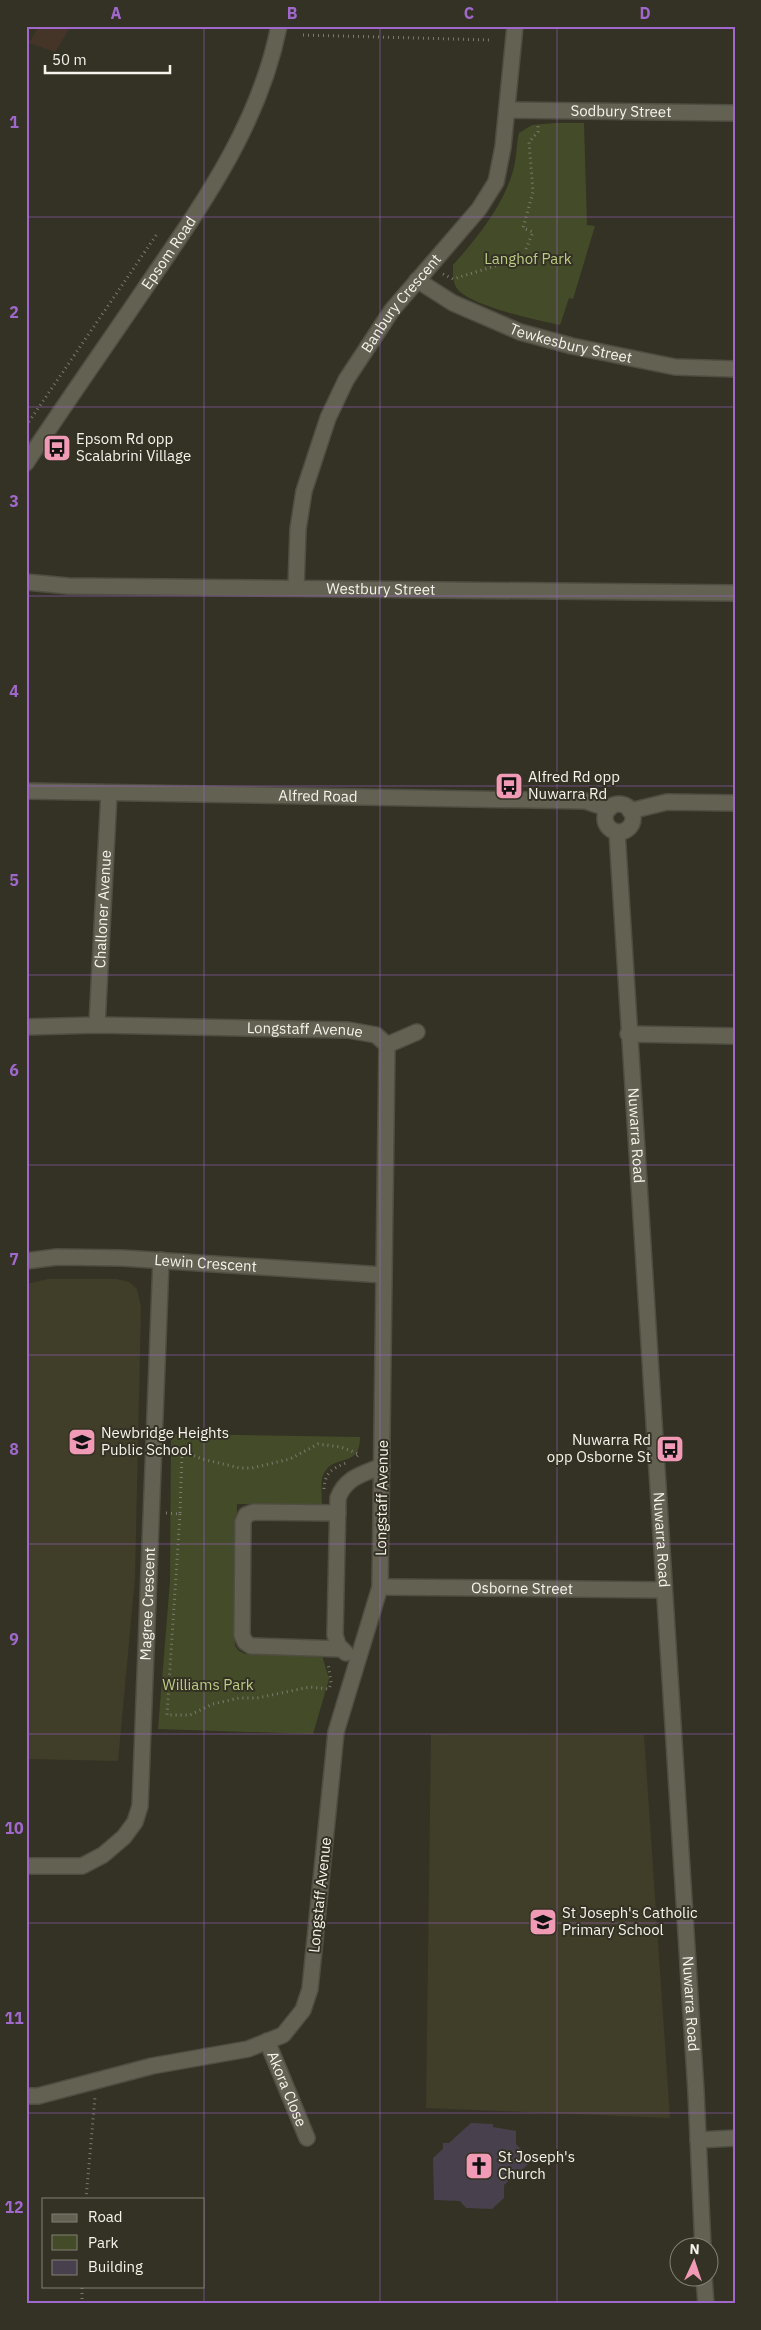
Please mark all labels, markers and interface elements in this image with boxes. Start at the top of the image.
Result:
text: A [111,3,122,23]
text: B [287,3,298,23]
text: C [464,3,474,23]
text: D [639,3,651,23]
scale bar [45,42,170,74]
text: 50 m [52,50,87,69]
street label: Sodbury Street [570,101,672,121]
text: 1 [9,112,19,132]
street label: Epsom Road [137,213,200,293]
park label: Langhof Park [484,249,572,268]
street label: Banbury Crescent [357,250,445,356]
text: 2 [9,302,19,322]
street label: Tewkesbury Street [507,319,634,367]
place label: Epsom Rd opp Scalabrini Village [76,429,191,465]
bus stop icon: Epsom Rd opp Scalabrini Village [42,433,72,463]
text: 3 [9,491,19,511]
street label: Westbury Street [326,579,435,599]
text: 4 [9,681,19,701]
place label: Alfred Rd opp Nuwarra Rd [528,767,620,803]
bus stop icon: Alfred Rd opp Nuwarra Rd [494,771,524,801]
street label: Alfred Road [278,786,358,806]
street label: Challoner Avenue [90,850,115,969]
text: 5 [9,870,19,890]
street label: Longstaff Avenue [247,1018,365,1041]
text: 6 [9,1060,19,1080]
street label: Nuwarra Road [624,1087,649,1184]
text: 7 [9,1249,19,1269]
street label: Lewin Crescent [154,1250,257,1276]
place label: Newbridge Heights Public School [101,1423,229,1459]
school or university icon: Newbridge Heights Public School [67,1427,97,1457]
place label: Nuwarra Rd opp Osborne St [547,1430,651,1466]
bus stop icon: Nuwarra Rd opp Osborne St [655,1434,685,1464]
text: 8 [9,1439,19,1459]
street label: Longstaff Avenue [371,1440,392,1556]
street label: Nuwarra Road [649,1491,674,1588]
street label: Magree Crescent [136,1547,159,1661]
street label: Osborne Street [471,1578,573,1598]
text: 9 [9,1629,19,1649]
park label: Williams Park [162,1675,254,1694]
text: 10 [4,1818,24,1838]
street label: Longstaff Avenue [304,1836,335,1954]
place label: St Joseph's Catholic Primary School [562,1903,698,1939]
school or university icon: St Joseph's Catholic Primary School [528,1907,558,1937]
street label: Nuwarra Road [678,1955,703,2052]
text: 11 [4,2008,24,2028]
street label: Akora Close [263,2048,311,2130]
place label: St Joseph's Church [498,2147,575,2183]
church icon: St Joseph's Church [464,2151,494,2181]
text: 12 [4,2197,24,2217]
legend [42,2198,205,2288]
text: Road [88,2207,123,2226]
text: Park [88,2233,118,2252]
north arrow [668,2238,718,2288]
text: N [689,2240,700,2258]
text: Building [88,2257,143,2276]

